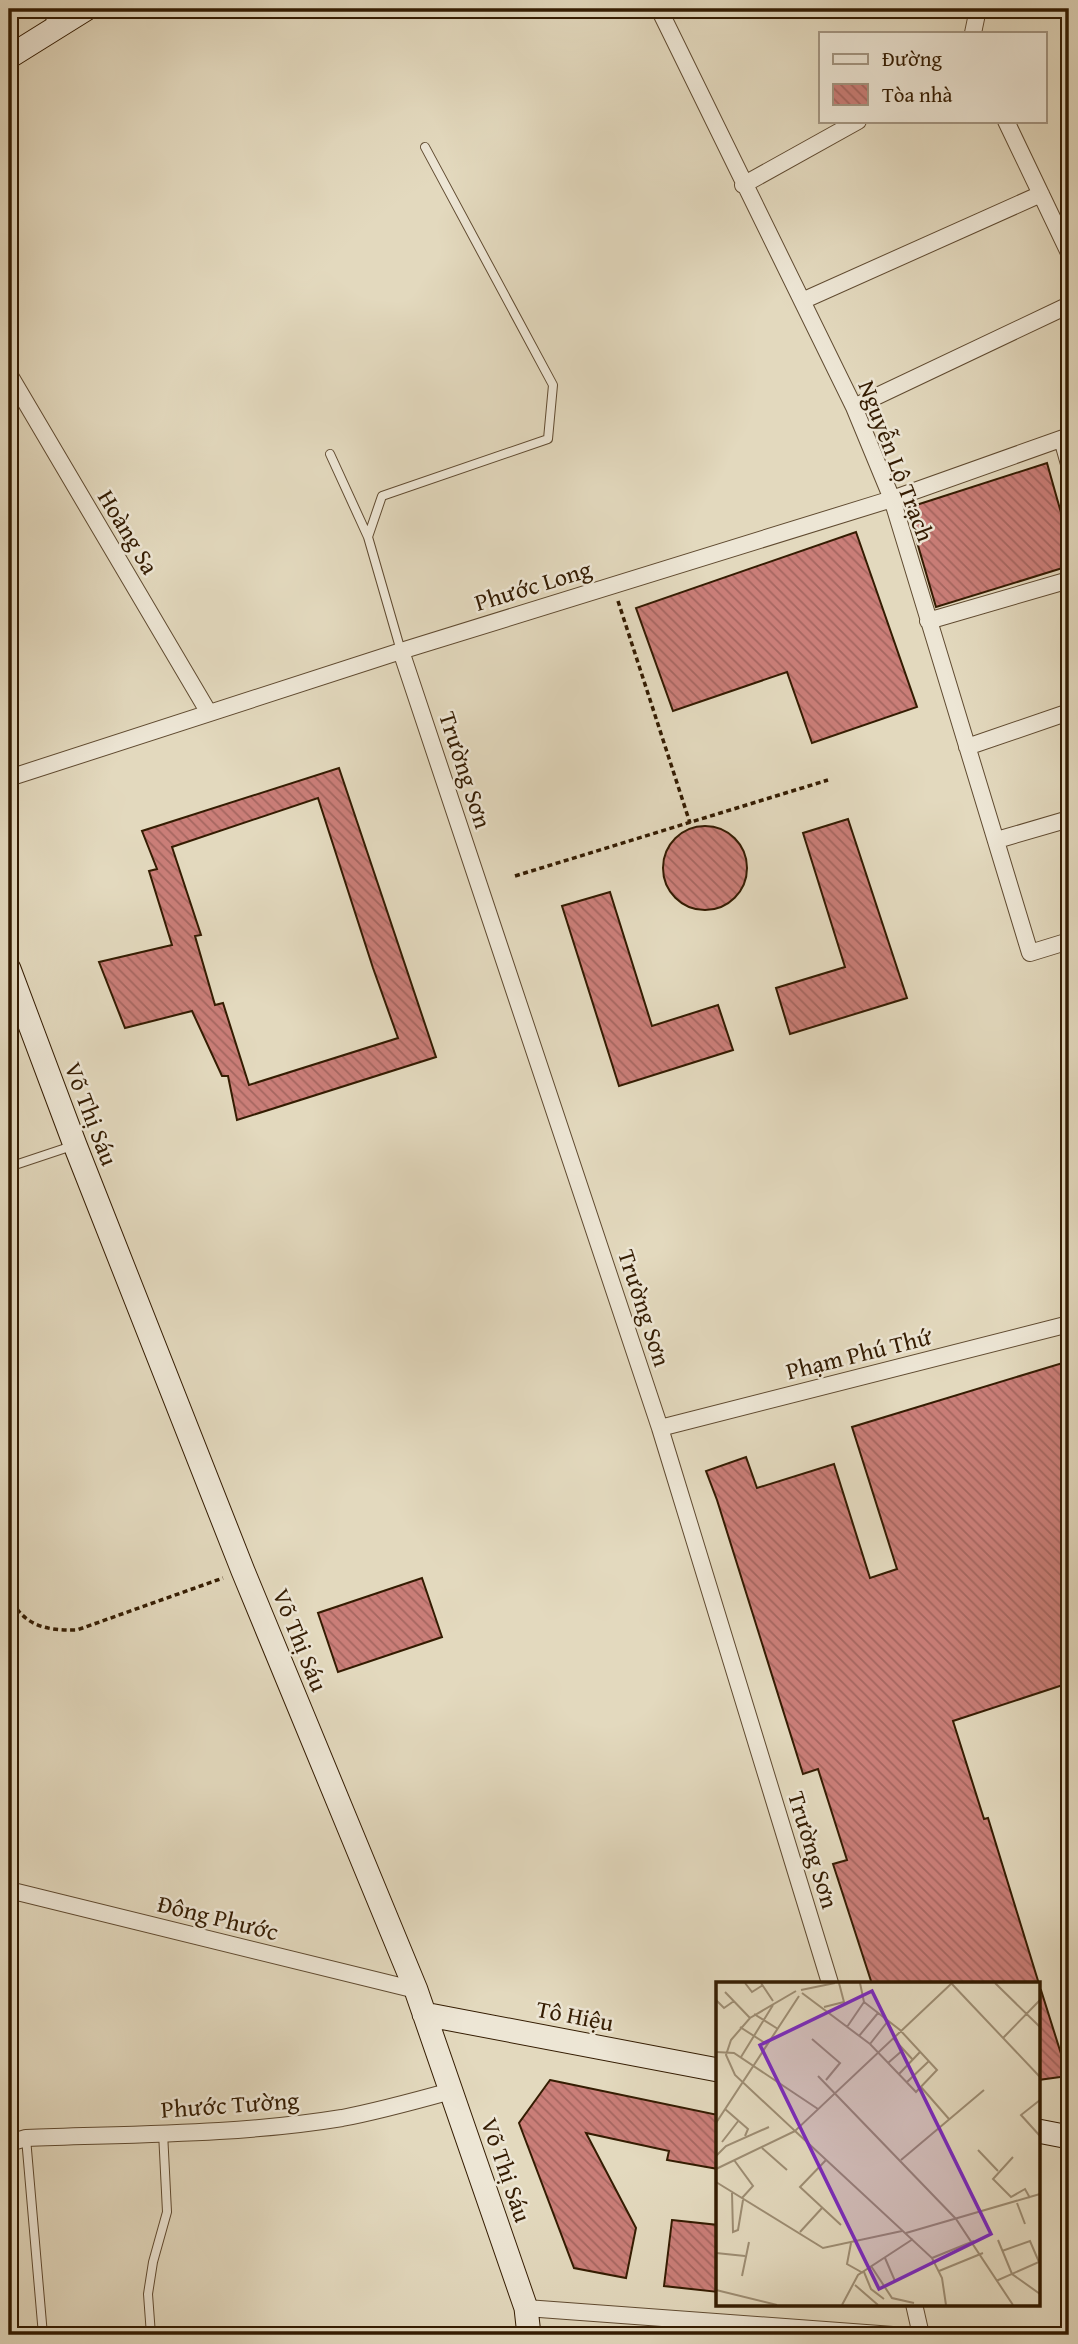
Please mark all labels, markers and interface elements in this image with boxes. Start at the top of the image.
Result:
legend [819,32,1046,122]
text: Đường [882,43,943,74]
text: Tòa nhà [882,79,953,110]
street label: Nguyễn Lộ Trạch [850,375,943,547]
street label: Hoàng Sa [89,483,168,581]
street label: Phước Long [470,551,595,620]
street label: Trường Sơn [430,707,501,833]
street label: Võ Thị Sáu [56,1057,127,1171]
street label: Trường Sơn [609,1245,680,1371]
street label: Phạm Phú Thứ [782,1318,936,1389]
street label: Võ Thị Sáu [264,1583,337,1697]
street label: Trường Sơn [779,1787,848,1913]
street label: Đông Phước [154,1886,282,1949]
inset map [716,1982,1040,2306]
street label: Tô Hiệu [534,1991,617,2040]
street label: Phước Tường [160,2082,300,2127]
street label: Võ Thị Sáu [472,2113,541,2227]

